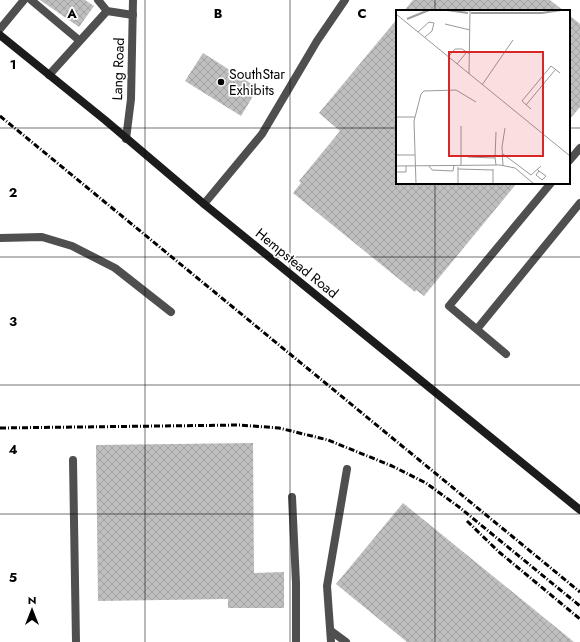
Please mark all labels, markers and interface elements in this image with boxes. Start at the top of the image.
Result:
text: A [66,4,77,23]
text: B [214,4,223,23]
text: C [357,4,367,23]
inset map [396,10,570,184]
street label: Lang Road [107,37,129,101]
text: 1 [10,55,16,74]
place label: SouthStar Exhibits [229,64,285,100]
marker: SouthStar Exhibits [216,77,226,87]
text: 2 [9,183,17,202]
street label: Hempstead Road [251,223,343,303]
text: 3 [9,312,17,331]
text: 4 [8,440,18,459]
text: 5 [9,568,17,587]
north arrow [12,590,52,630]
text: N [28,592,36,608]

